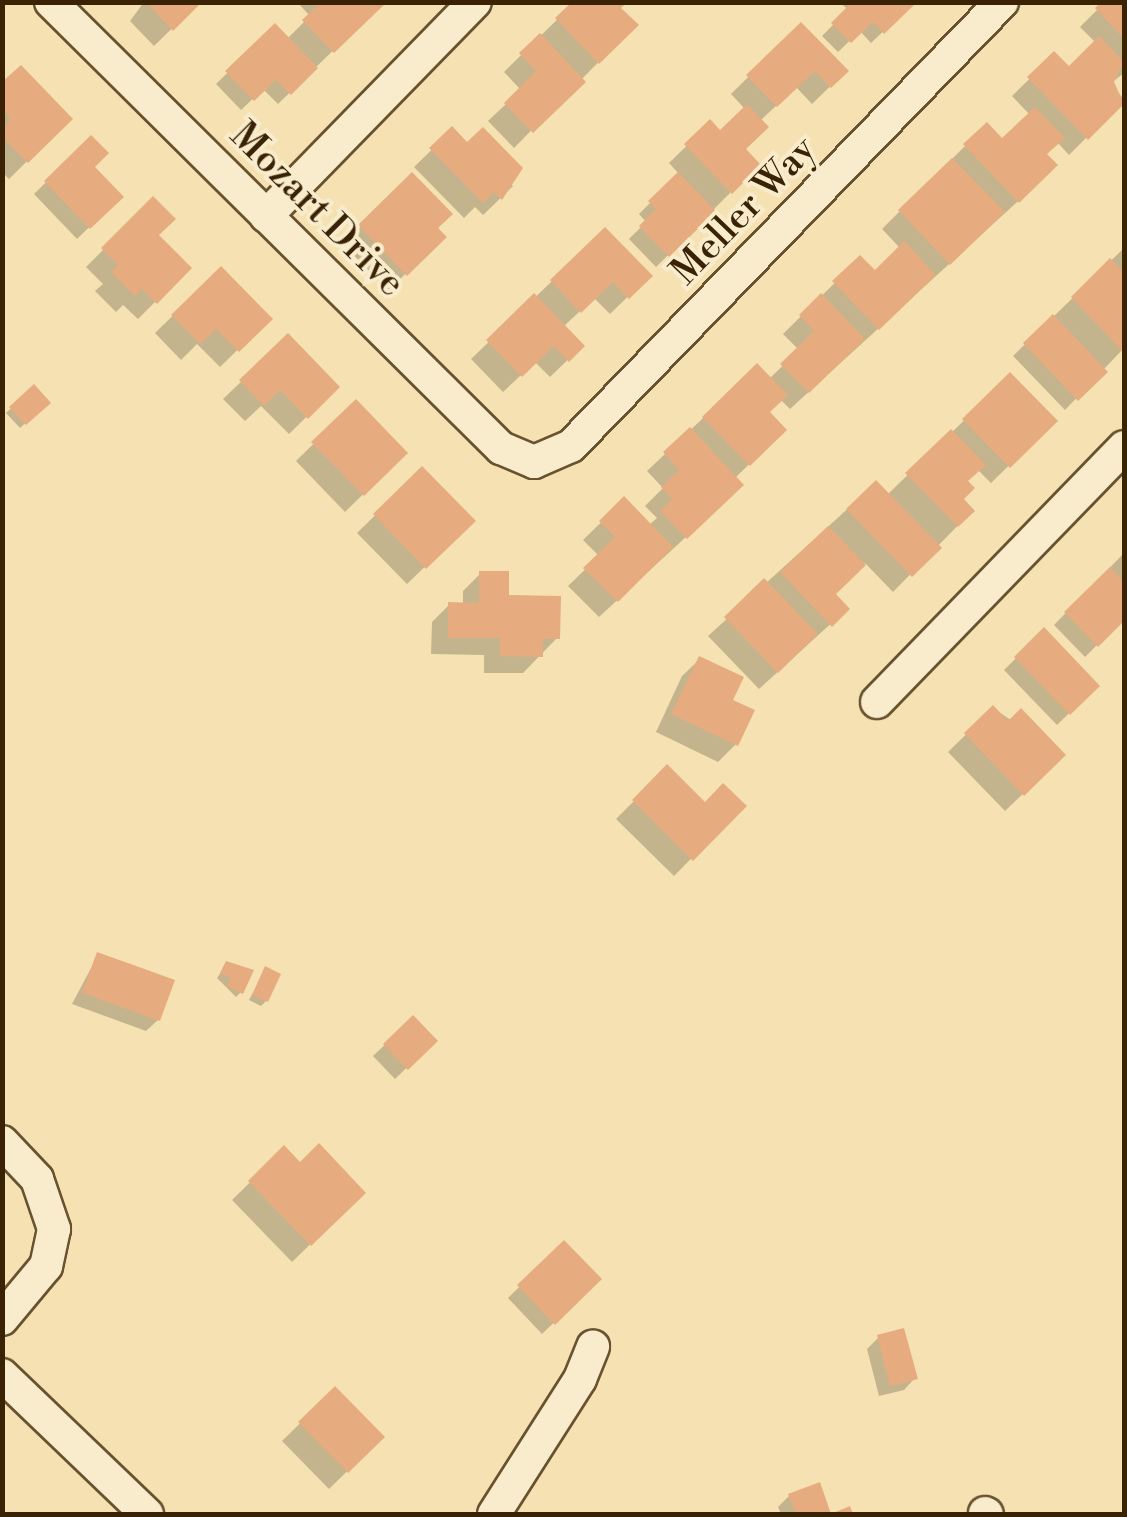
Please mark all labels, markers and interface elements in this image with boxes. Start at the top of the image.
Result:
street label: Mozart Drive [220,113,414,307]
street label: Meller Way [662,127,826,295]

